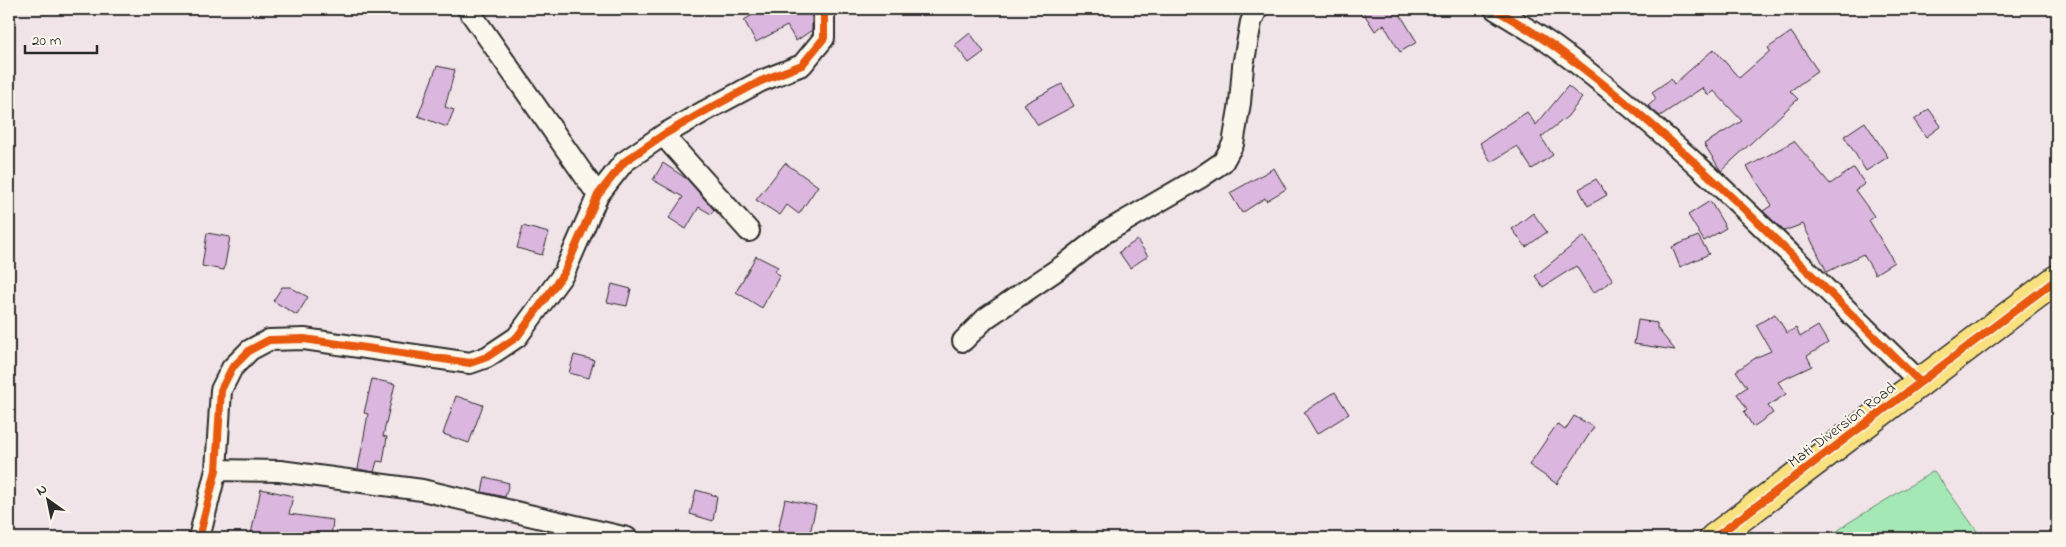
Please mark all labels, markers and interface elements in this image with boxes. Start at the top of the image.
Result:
scale bar [25,22,98,54]
text: 20 m [32,30,62,52]
street label: Mati Diversion Road [1783,377,1901,474]
north arrow [22,474,72,524]
text: N [32,479,51,502]

